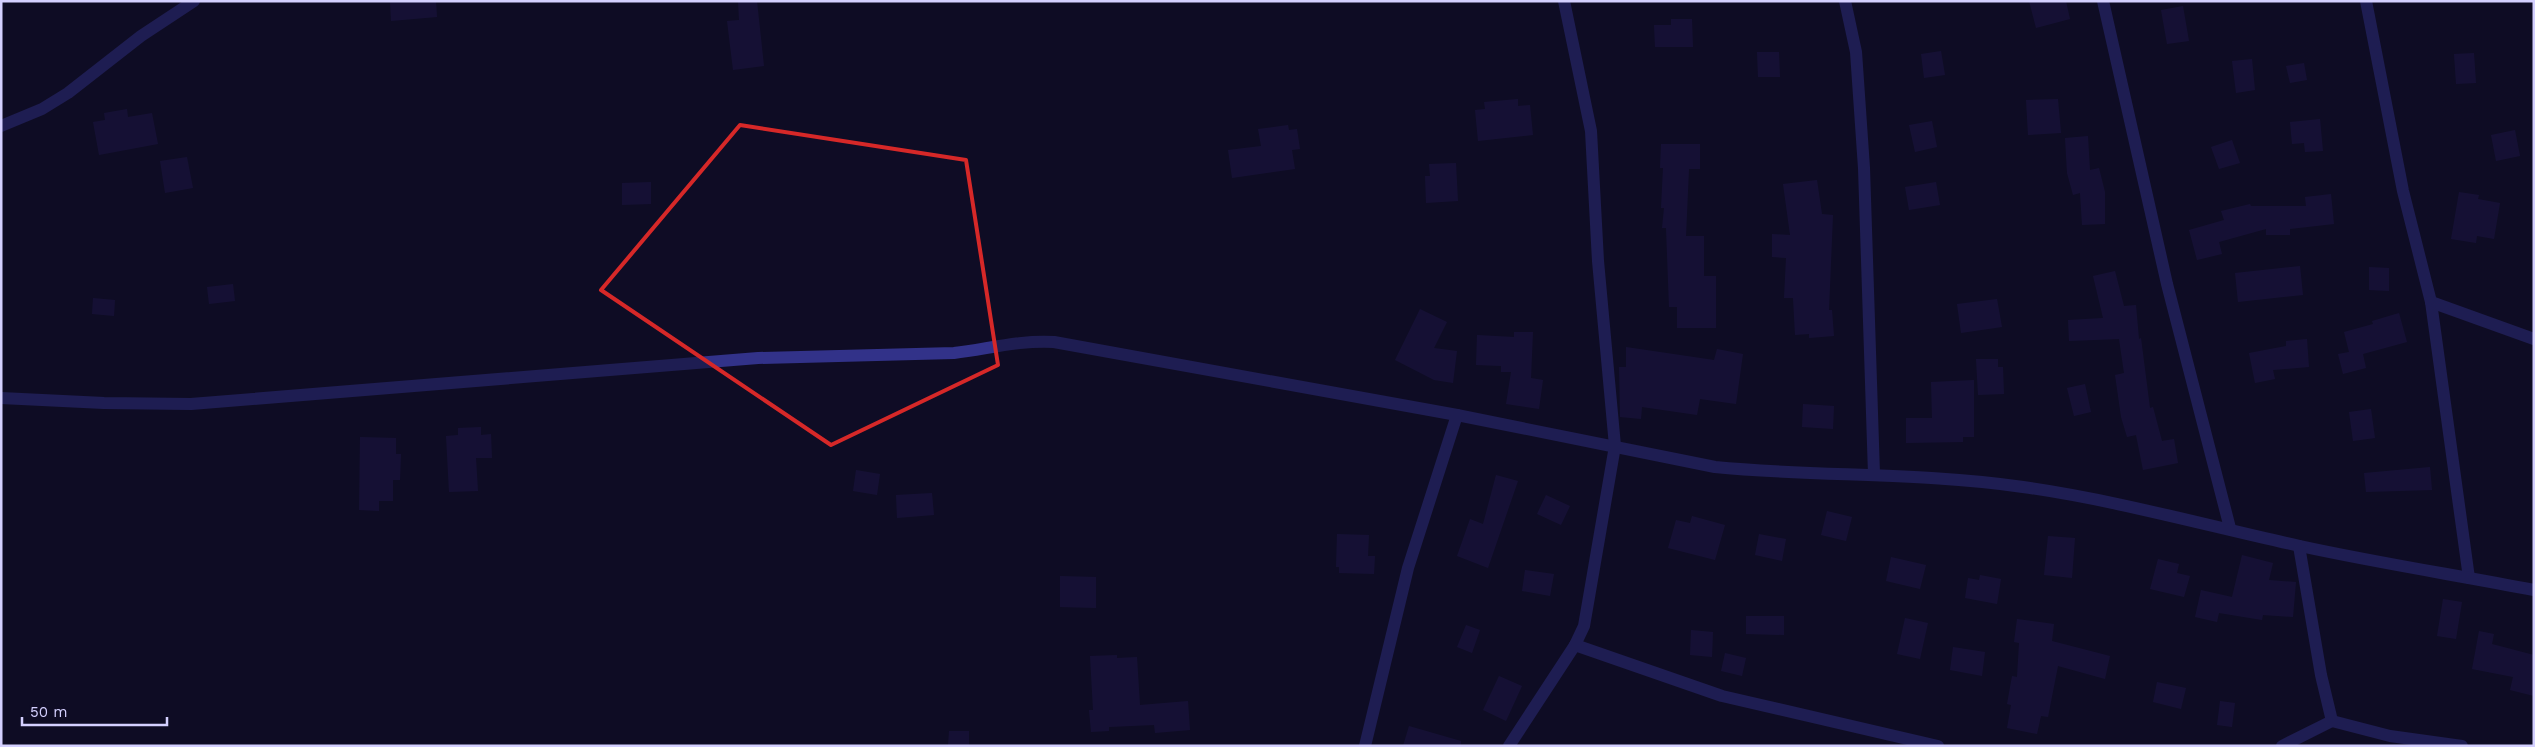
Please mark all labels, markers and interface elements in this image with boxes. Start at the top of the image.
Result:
scale bar [22,694,168,726]
text: 50 m [30,703,67,721]

